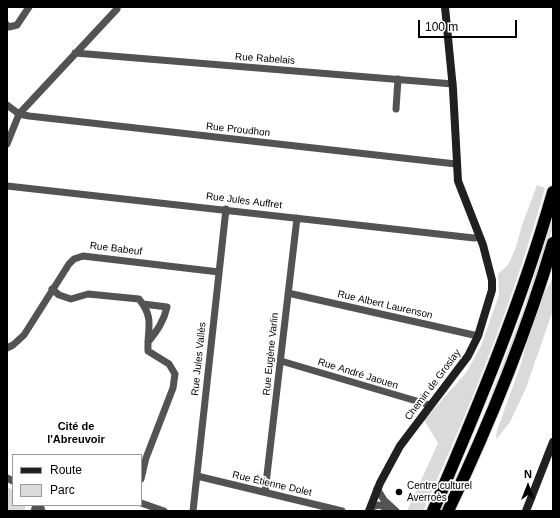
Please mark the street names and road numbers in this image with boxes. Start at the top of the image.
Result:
street label: Rue Rabelais [235,51,295,67]
street label: Rue Proudhon [205,121,271,139]
street label: Rue Jules Auffret [205,190,283,212]
street label: Rue Babeuf [89,240,143,258]
street label: Rue Albert Laurenson [336,288,434,322]
street label: Rue Eugène Varlin [261,312,281,396]
street label: Rue Jules Vallès [189,322,209,396]
street label: Chemin de Groslay [402,347,464,423]
street label: Rue André Jaouen [316,356,400,392]
street label: Rue Étienne Dolet [231,469,313,499]

